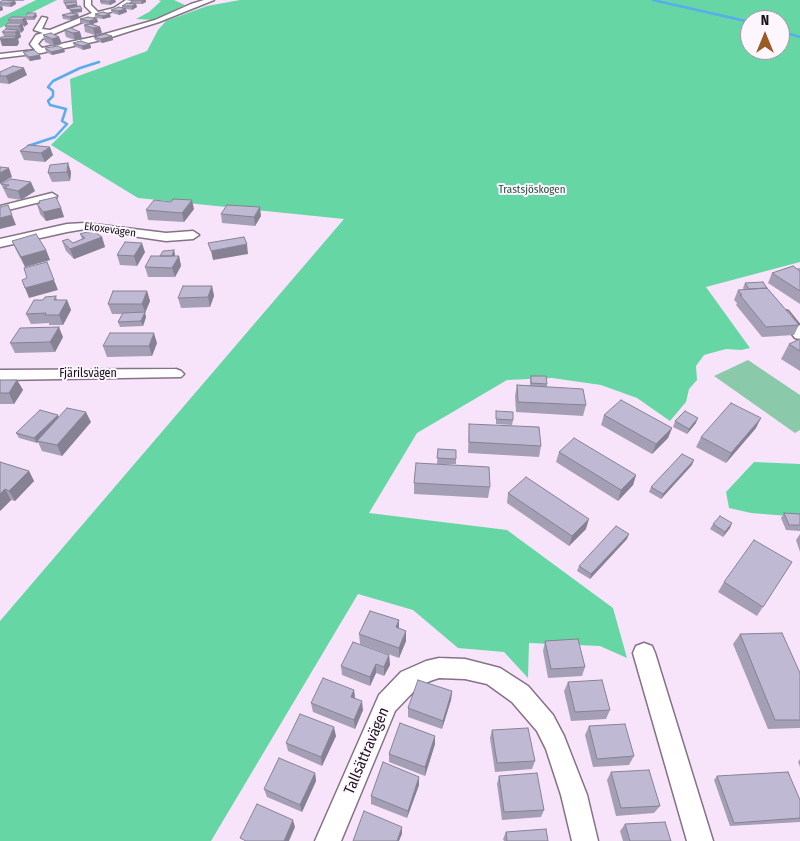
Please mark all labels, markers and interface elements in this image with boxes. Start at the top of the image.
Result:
north arrow [740,10,790,60]
text: N [761,12,769,29]
park label: Trastsjöskogen [499,183,565,197]
street label: Ekoxevägen [83,220,137,240]
street label: Fjärilsvägen [59,367,117,381]
street label: Tallsättravägen [341,705,393,797]

